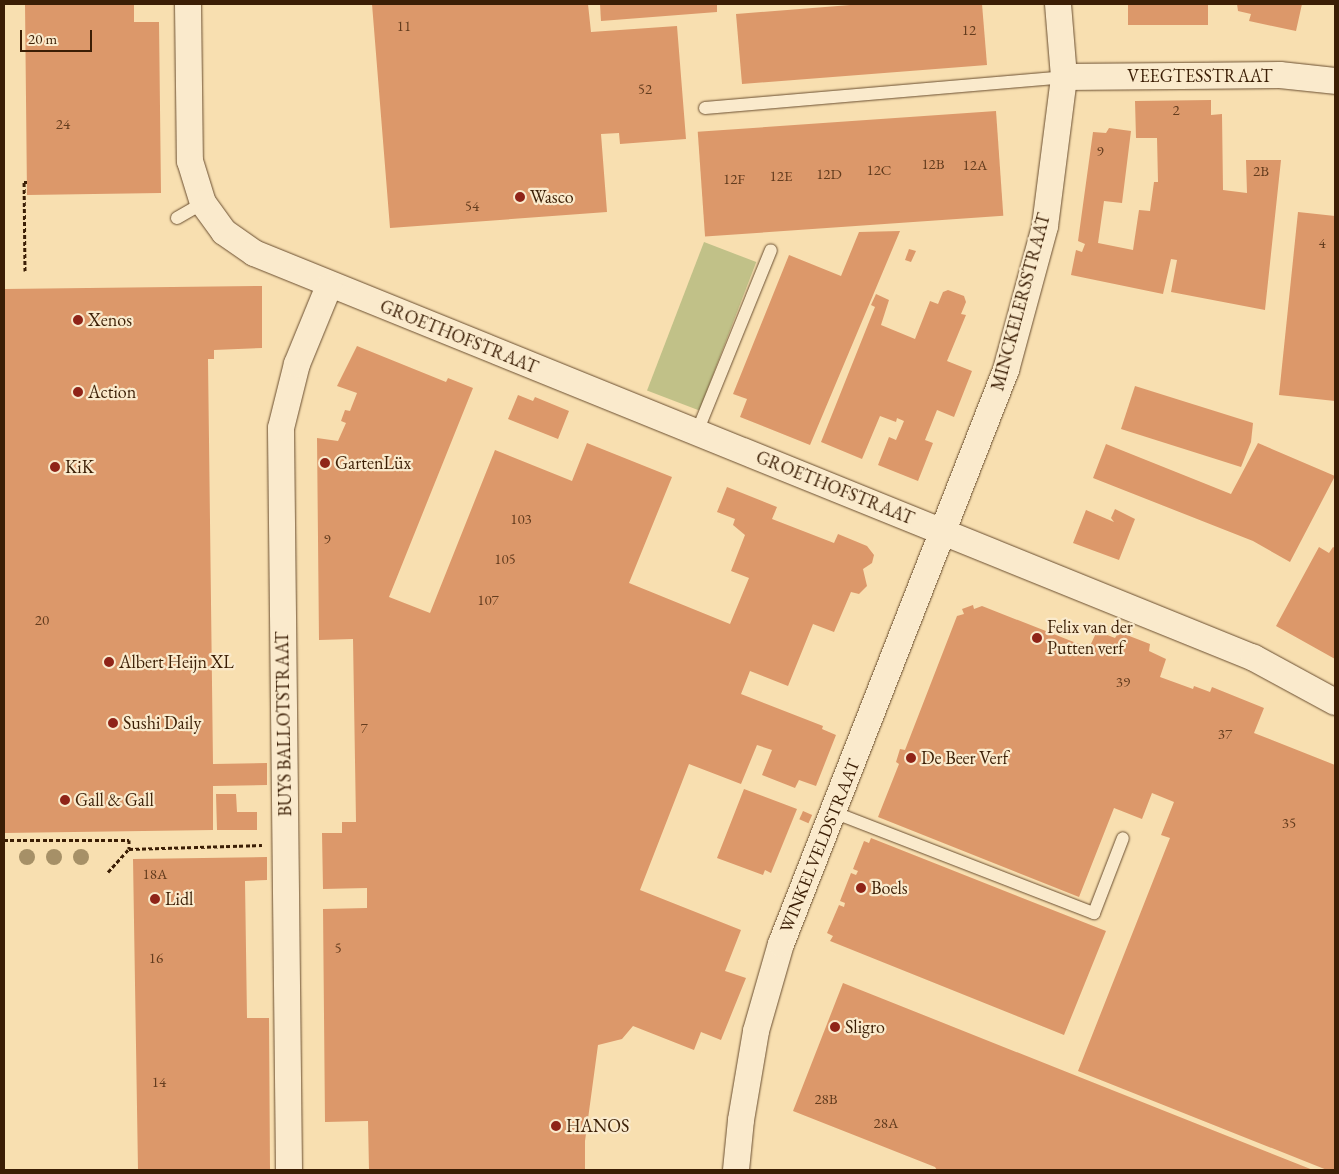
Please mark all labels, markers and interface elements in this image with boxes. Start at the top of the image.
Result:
house number: 11 [397,17,411,35]
scale bar [22,20,95,52]
house number: 12 [962,21,976,39]
text: 20 m [28,29,57,48]
street label: VEEGTESSTRAAT [1127,65,1273,87]
house number: 52 [638,80,652,98]
house number: 2 [1172,101,1180,119]
house number: 24 [56,115,70,133]
house number: 9 [1096,142,1104,160]
house number: 12B [921,155,945,173]
house number: 12A [963,156,987,174]
house number: 12C [866,161,892,179]
house number: 2B [1253,162,1269,180]
house number: 12D [816,165,842,183]
house number: 12E [770,167,792,185]
house number: 12F [723,170,745,188]
place label: Wasco [530,186,574,208]
marker: Wasco [514,191,526,203]
house number: 54 [465,197,479,215]
street label: MINCKELERSSTRAAT [987,211,1055,393]
house number: 4 [1318,234,1326,252]
street label: GROETHOFSTRAAT [377,295,541,379]
place label: Xenos [88,309,132,331]
marker: Xenos [72,314,84,326]
place label: Action [88,381,136,403]
marker: Action [72,386,84,398]
street label: GROETHOFSTRAAT [753,446,917,530]
place label: GartenLüx [335,452,411,474]
place label: KiK [65,456,94,478]
marker: GartenLüx [319,457,331,469]
marker: KiK [49,461,61,473]
house number: 103 [510,510,532,528]
house number: 9 [323,530,331,548]
house number: 105 [494,550,516,568]
house number: 107 [477,591,499,609]
house number: 20 [35,611,49,629]
place label: Felix van der Putten verf [1047,617,1133,660]
street label: BUYS BALLOTSTRAAT [272,631,296,817]
marker: Felix van der Putten verf [1031,632,1043,644]
place label: Albert Heijn XL [119,651,234,673]
marker: Albert Heijn XL [103,656,115,668]
house number: 39 [1116,673,1130,691]
place label: Sushi Daily [123,712,201,734]
marker: Sushi Daily [107,717,119,729]
house number: 7 [360,719,368,737]
house number: 37 [1218,725,1232,743]
place label: De Beer Verf [921,747,1008,769]
marker: De Beer Verf [905,752,917,764]
street label: WINKELVELDSTRAAT [775,756,865,936]
place label: Gall & Gall [75,789,154,811]
marker: Gall & Gall [59,794,71,806]
house number: 35 [1282,814,1296,832]
house number: 18A [143,865,167,883]
place label: Boels [871,877,908,899]
marker: Boels [855,882,867,894]
place label: Lidl [165,888,193,910]
marker: Lidl [149,893,161,905]
house number: 5 [334,939,342,957]
house number: 16 [149,949,163,967]
place label: Sligro [845,1016,885,1038]
marker: Sligro [829,1021,841,1033]
house number: 14 [152,1073,166,1091]
house number: 28B [814,1090,838,1108]
house number: 28A [874,1114,898,1132]
place label: HANOS [566,1115,629,1137]
marker: HANOS [550,1120,562,1132]

